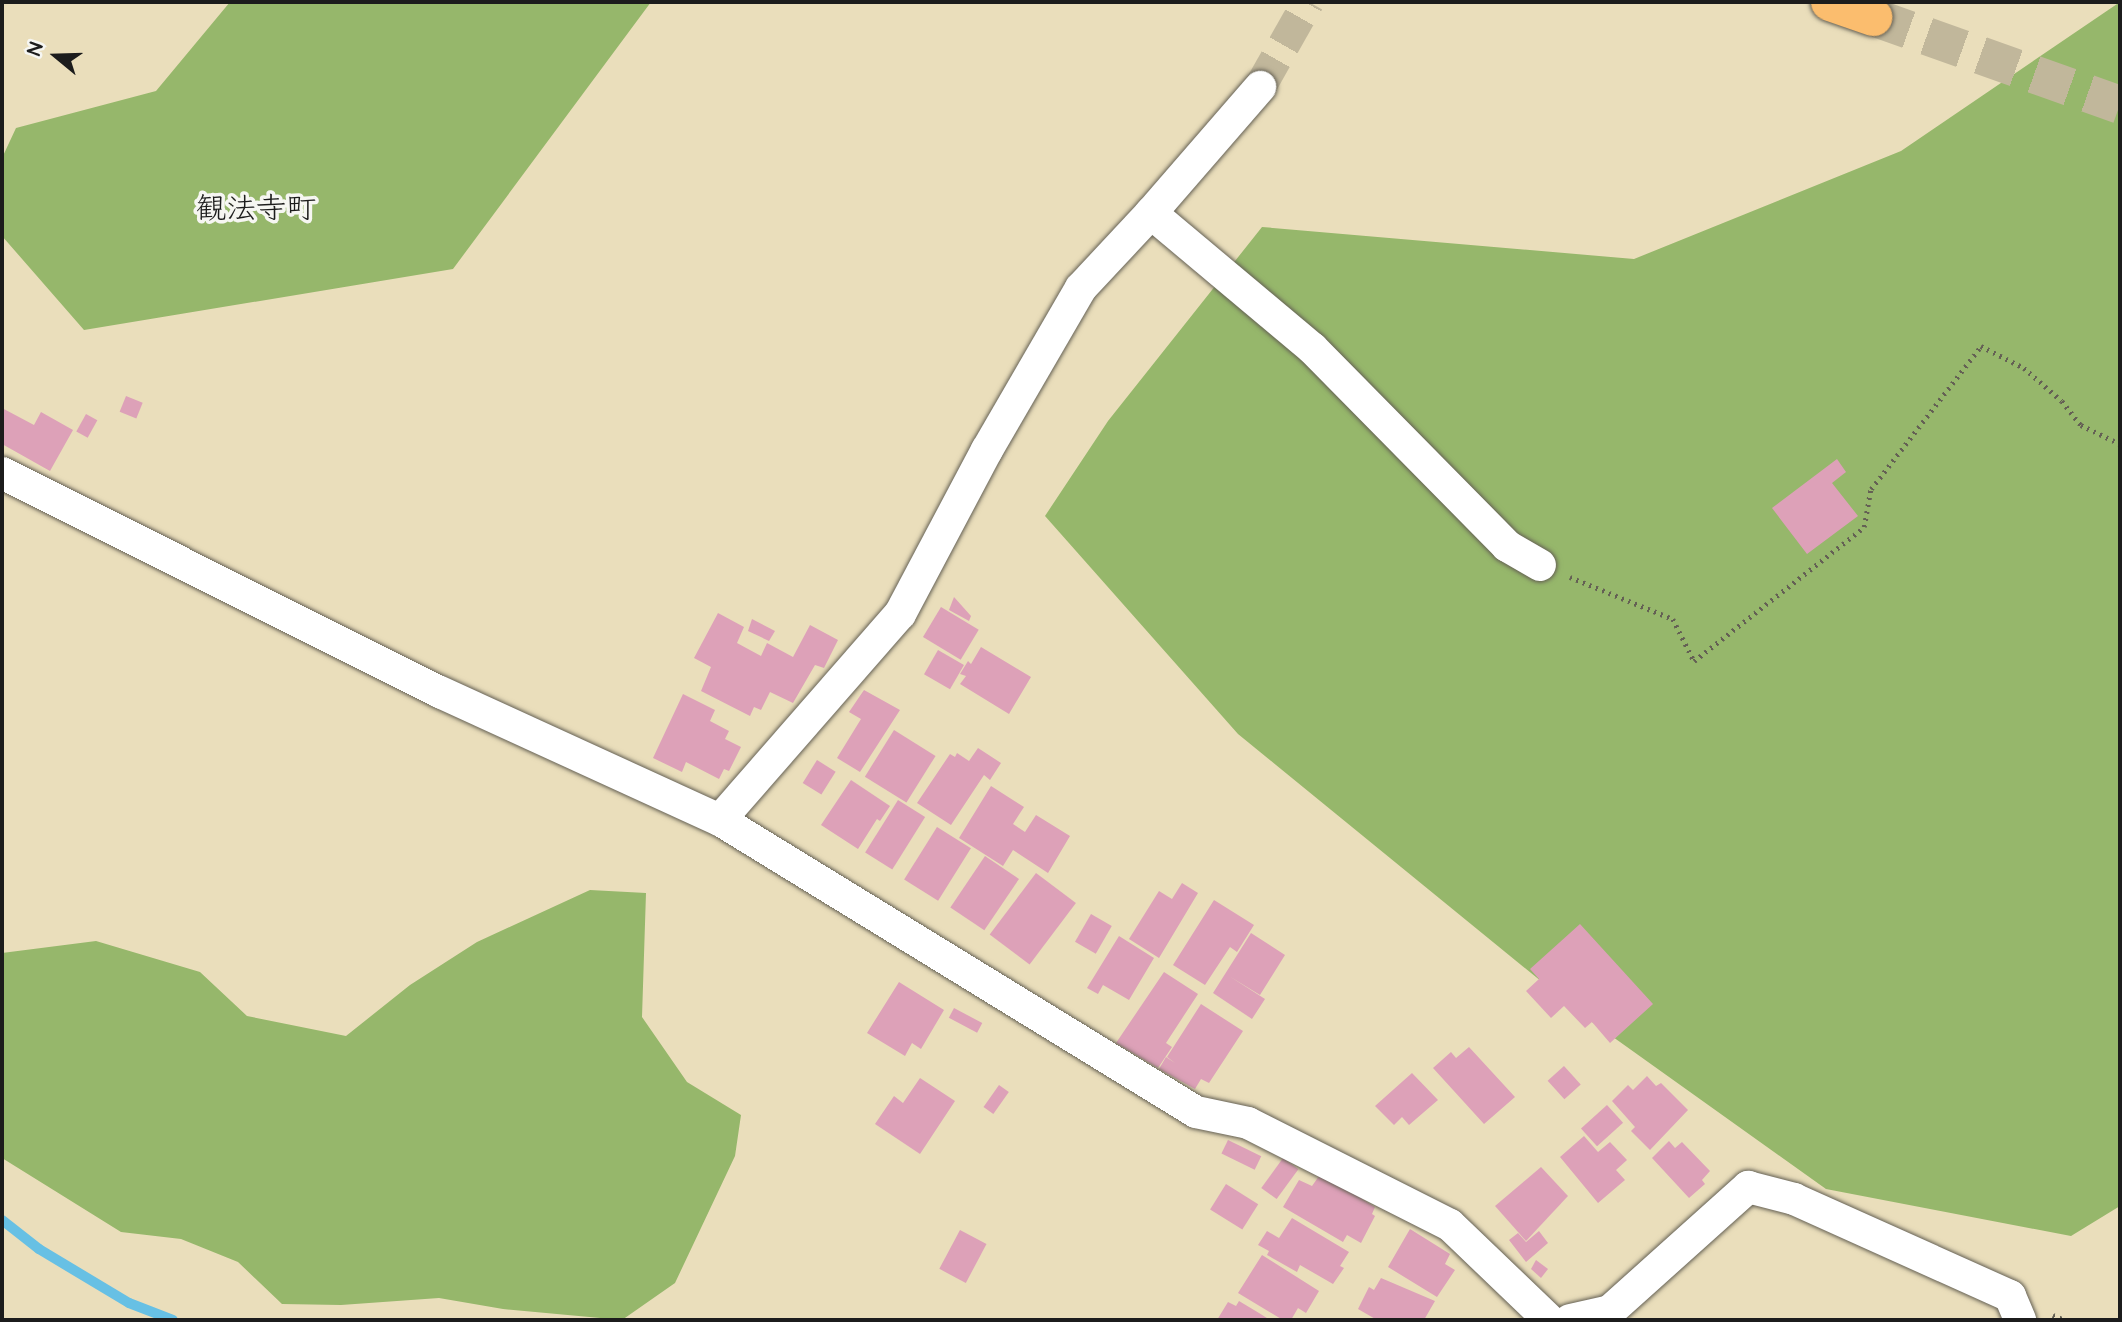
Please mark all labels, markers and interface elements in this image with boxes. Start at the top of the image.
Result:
north arrow [21,21,91,91]
text: N [21,39,50,59]
district label: 観法寺町 [196,191,316,227]

